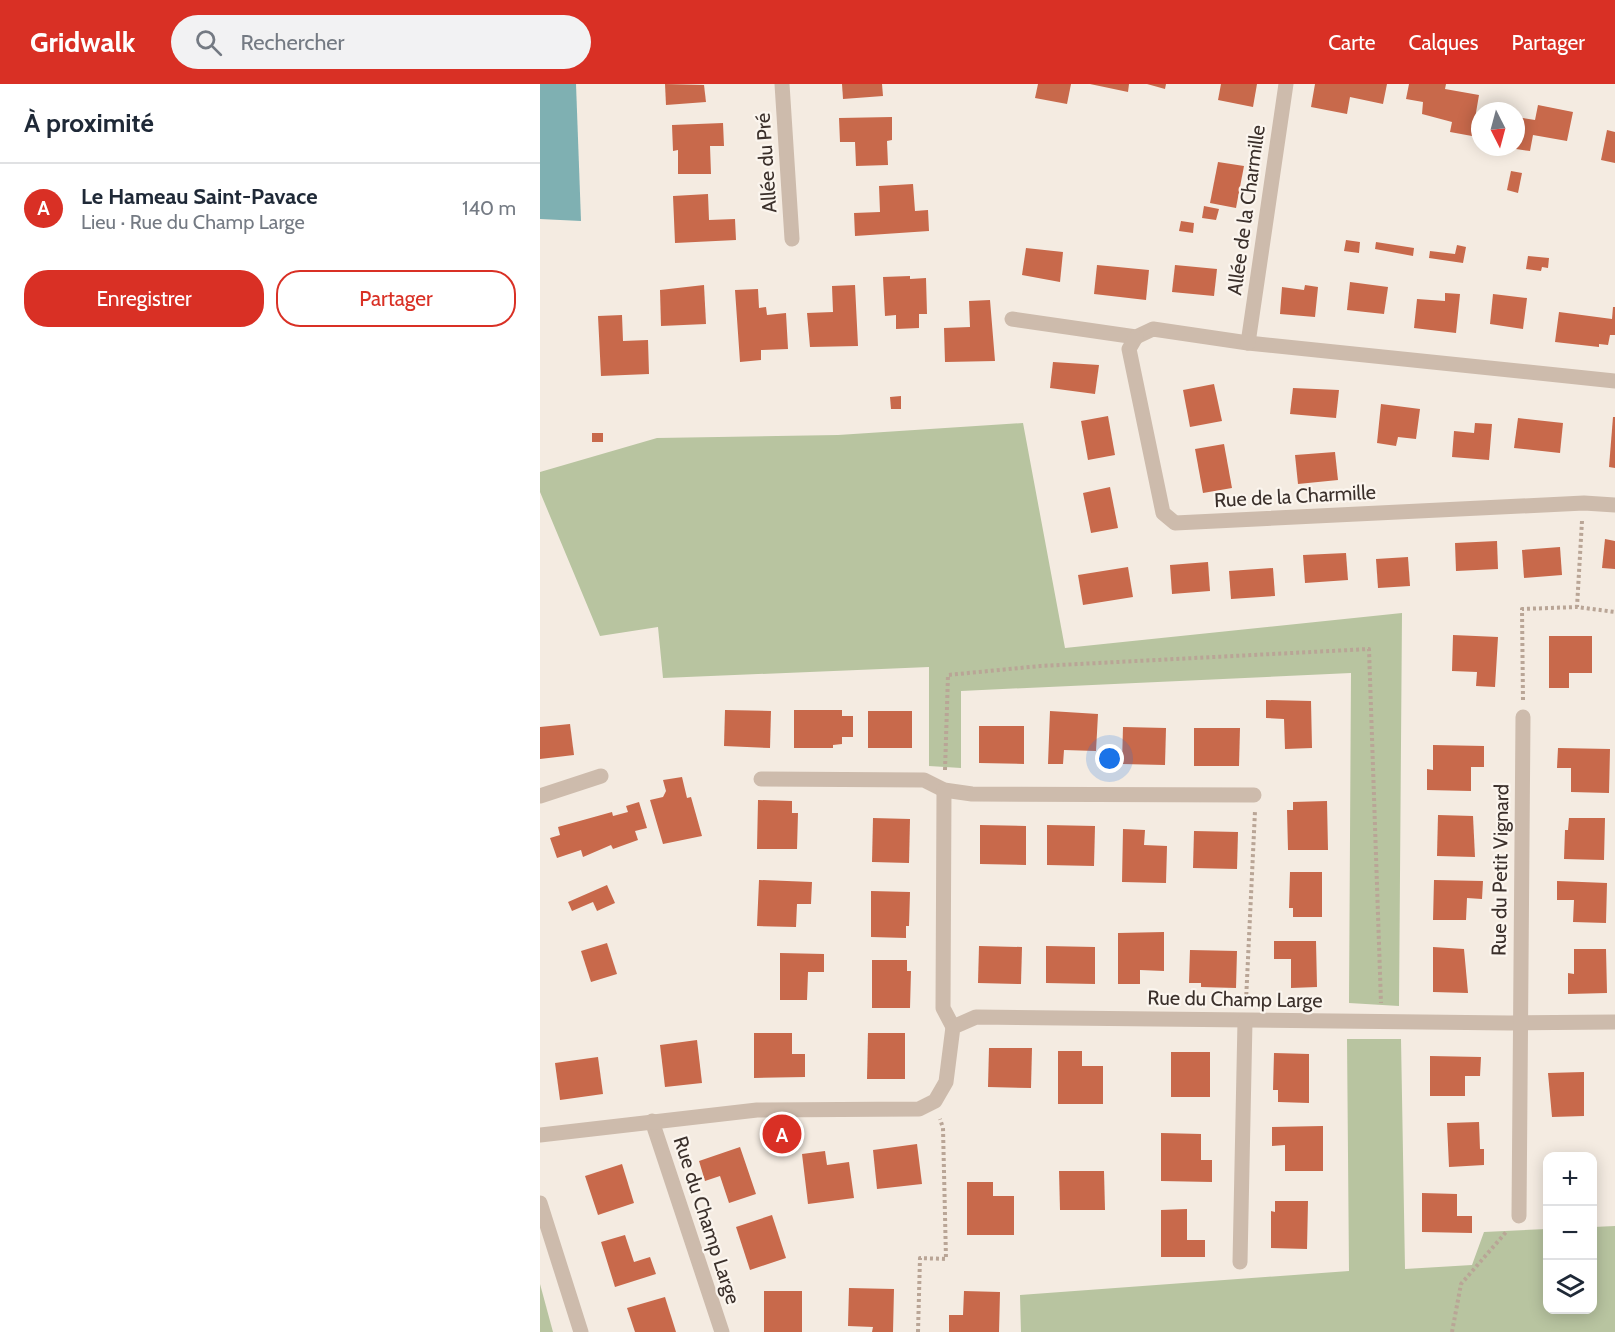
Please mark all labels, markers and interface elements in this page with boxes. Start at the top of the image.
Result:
search box [171,15,591,69]
text: Gridwalk [30,25,135,59]
icon: search [192,26,225,59]
text: Rechercher [240,29,345,56]
text: Carte [1328,30,1376,55]
text: Calques [1409,30,1479,55]
text: Partager [1512,30,1585,55]
north arrow [1471,102,1525,156]
text: À proximité [24,107,154,139]
street label: Allée du Pré [751,112,781,214]
street label: Allée de la Charmille [1222,123,1270,297]
text: Le Hameau Saint-Pavace [81,183,318,210]
text: A [37,196,50,220]
text: 140 m [462,196,516,220]
text: Lieu · Rue du Champ Large [81,210,305,234]
button: Enregistrer [24,270,264,327]
button: Partager [276,270,516,327]
street label: Rue de la Charmille [1213,480,1377,512]
your location [1095,744,1124,773]
street label: Rue du Petit Vignard [1487,784,1513,956]
street label: Rue du Champ Large [1147,985,1323,1013]
pin: A [762,1112,802,1156]
street label: Rue du Champ Large [669,1133,745,1307]
map controls [1543,1152,1597,1314]
button: + [1543,1152,1597,1206]
button: − [1543,1206,1597,1260]
button: layers [1543,1260,1597,1314]

